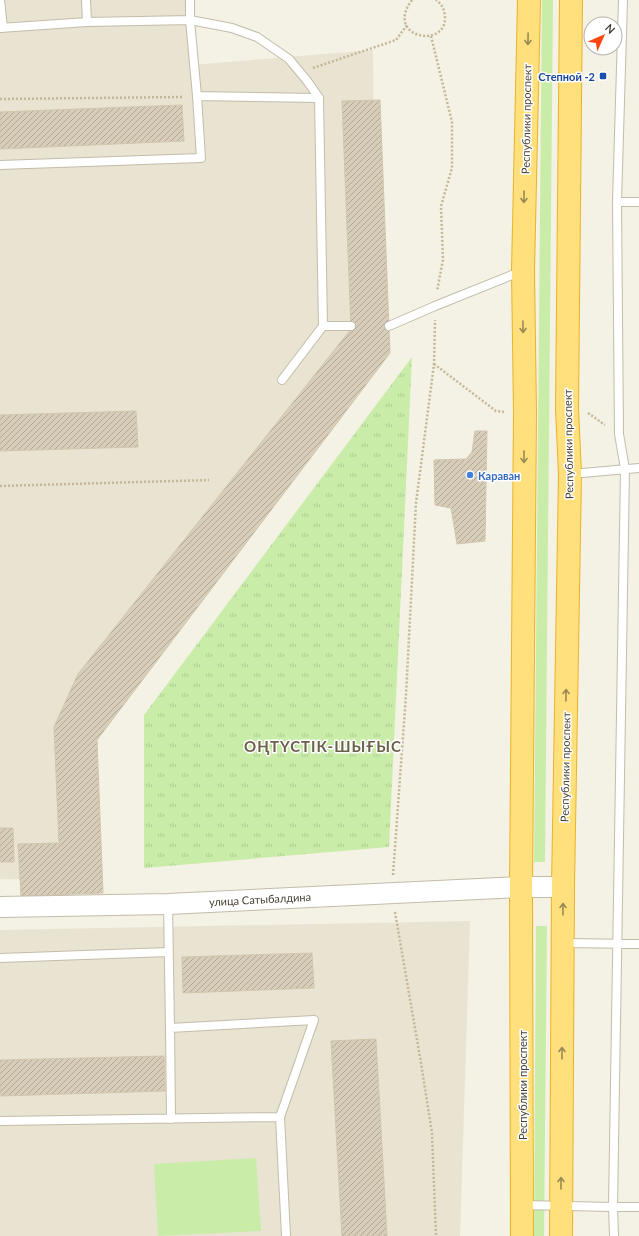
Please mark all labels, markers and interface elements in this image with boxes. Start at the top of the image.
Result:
north arrow [583,16,623,56]
text: N [603,21,618,36]
one-way arrow [524,32,532,45]
street label: Республики проспект [519,63,533,174]
place label: Степной -2 [538,70,595,83]
marker: Степной -2 [598,71,608,81]
one-way arrow [520,190,528,203]
one-way arrow [520,320,527,333]
street label: Республики проспект [561,388,575,499]
one-way arrow [520,450,528,463]
place label: Караван [478,469,520,482]
marker: Караван [465,470,475,480]
one-way arrow [563,689,570,702]
street label: Республики проспект [558,711,572,822]
district label: ОҢТҮСТІК-ШЫҒЫС [244,737,402,755]
street label: улица Сатыбалдина [209,890,311,908]
one-way arrow [559,903,567,916]
street label: Республики проспект [516,1029,529,1140]
one-way arrow [558,1047,566,1060]
one-way arrow [558,1177,565,1190]

